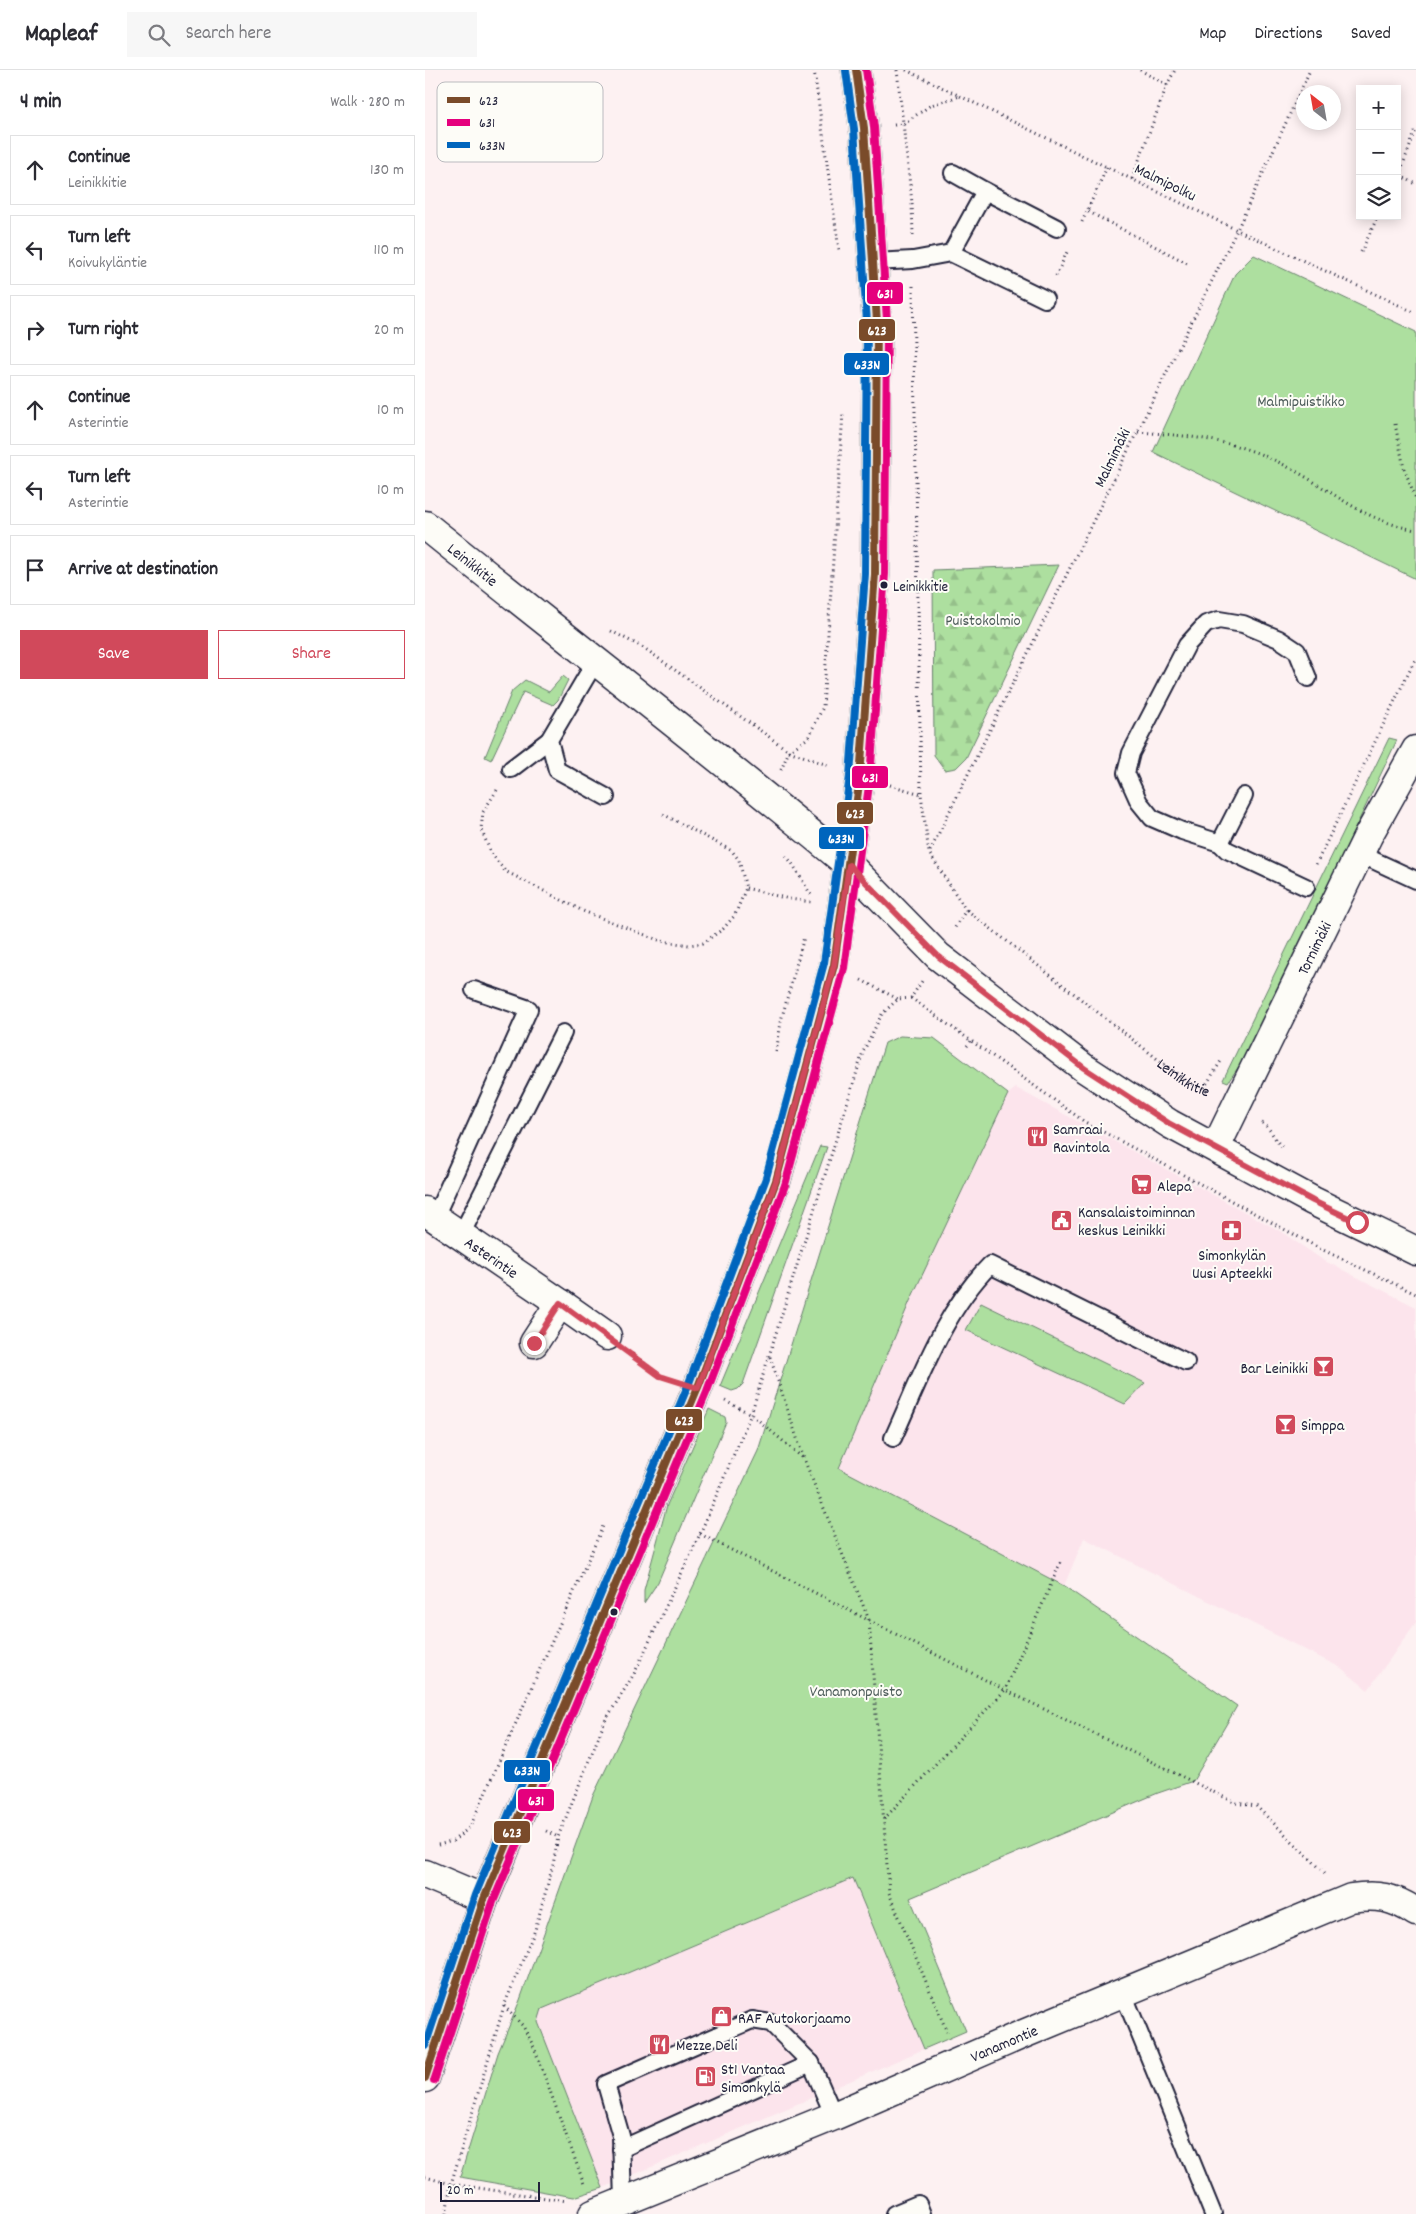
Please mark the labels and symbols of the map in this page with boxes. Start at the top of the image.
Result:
legend [437,82,603,162]
north arrow [1296,85,1341,130]
text: 623 [479,92,498,112]
text: 631 [479,114,495,134]
text: 633N [479,137,505,157]
street label: Malmipolku [1130,158,1200,208]
line badge: 631 [866,281,904,305]
text: 631 [877,285,893,305]
line badge: 623 [858,318,896,342]
text: 623 [867,322,887,342]
line badge: 633N [843,352,890,376]
text: 633N [854,356,880,376]
park label: Malmipuistikko [1257,391,1345,414]
street label: Malmimäki [1089,425,1137,491]
street label: Leinikkitie [442,538,502,593]
place label: Leinikkitie [893,577,948,599]
marker: Leinikkitie [879,580,889,590]
park label: Puistokolmio [945,610,1021,633]
line badge: 631 [851,765,889,789]
text: 631 [862,769,878,789]
line badge: 623 [836,801,874,825]
text: 623 [845,805,865,825]
line badge: 633N [818,826,865,850]
text: 633N [828,830,854,850]
street label: Tornimäki [1293,918,1339,979]
street label: Leinikkitie [1151,1054,1213,1104]
place label: Samraai Ravintola [1053,1119,1110,1160]
restaurant icon: Samraai Ravintola [1025,1125,1049,1149]
supermarket icon: Alepa [1129,1173,1153,1197]
place label: Alepa [1157,1176,1192,1199]
place label: Kansalaistoiminnan keskus Leinikki [1078,1202,1195,1243]
public building icon: Kansalaistoiminnan keskus Leinikki [1050,1208,1074,1232]
route start [1346,1211,1369,1234]
pharmacy icon: Simonkylän Uusi Apteekki [1220,1218,1244,1242]
street label: Asterintie [459,1232,522,1285]
place label: Simonkylän Uusi Apteekki [1192,1245,1272,1286]
route end [523,1332,546,1355]
bar icon: Bar Leinikki [1312,1355,1336,1379]
place label: Bar Leinikki [1240,1358,1308,1381]
line badge: 623 [665,1408,703,1432]
text: 623 [674,1412,694,1432]
bar icon: Simppa [1273,1412,1297,1436]
place label: Simppa [1301,1415,1345,1438]
unlabelled marker [609,1607,619,1617]
park label: Vanamonpuisto [810,1681,902,1704]
line badge: 633N [503,1759,551,1783]
text: 633N [514,1762,540,1782]
line badge: 631 [517,1788,555,1812]
text: 631 [528,1792,544,1812]
line badge: 623 [493,1820,531,1844]
text: 623 [502,1824,522,1844]
shop icon: RAF Autokorjaamo [710,2005,734,2029]
place label: RAF Autokorjaamo [738,2008,851,2031]
street label: Vanamontie [967,2020,1042,2070]
restaurant icon: Mezze Deli [648,2032,672,2056]
place label: Mezze Deli [676,2035,737,2058]
place label: St1 Vantaa Simonkylä [721,2059,785,2100]
fuel station icon: St1 Vantaa Simonkylä [693,2065,717,2089]
scale bar [440,2179,540,2202]

